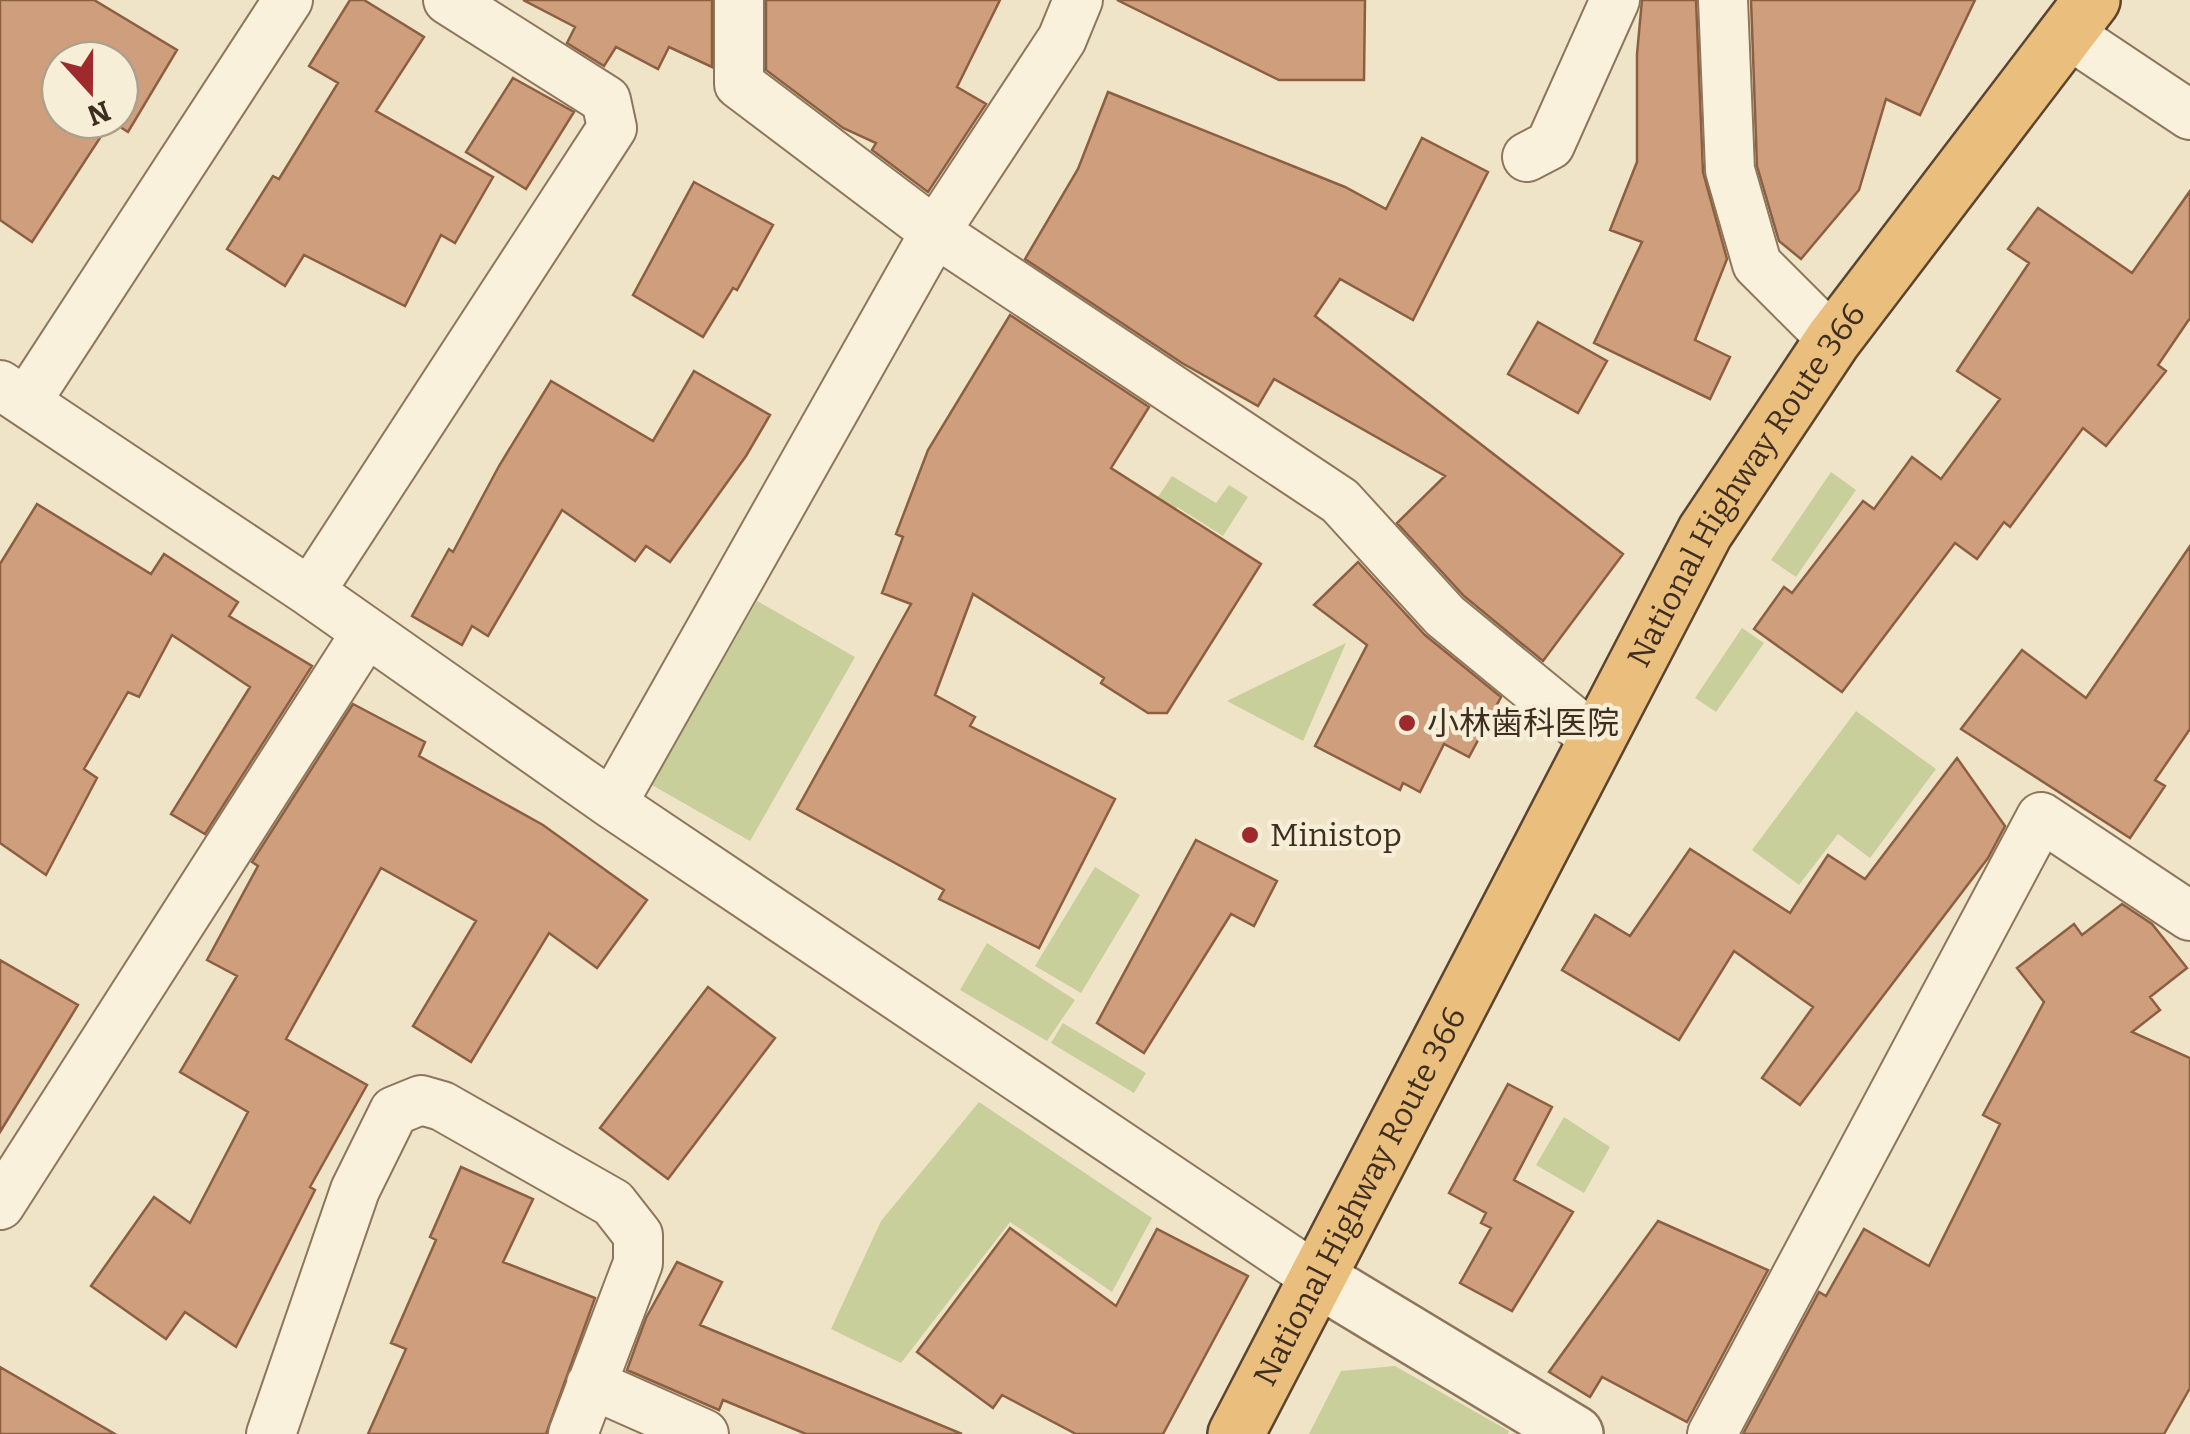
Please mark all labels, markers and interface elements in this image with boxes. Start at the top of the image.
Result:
north arrow [40,40,140,140]
text: N [83,94,115,132]
street label: National Highway Route 366 [1619,296,1873,673]
place label: 小林歯科医院 [1427,704,1619,742]
marker: 小林歯科医院 [1396,712,1418,734]
place label: Ministop [1270,816,1402,854]
marker: Ministop [1239,824,1261,846]
street label: National Highway Route 366 [1246,1001,1474,1392]

